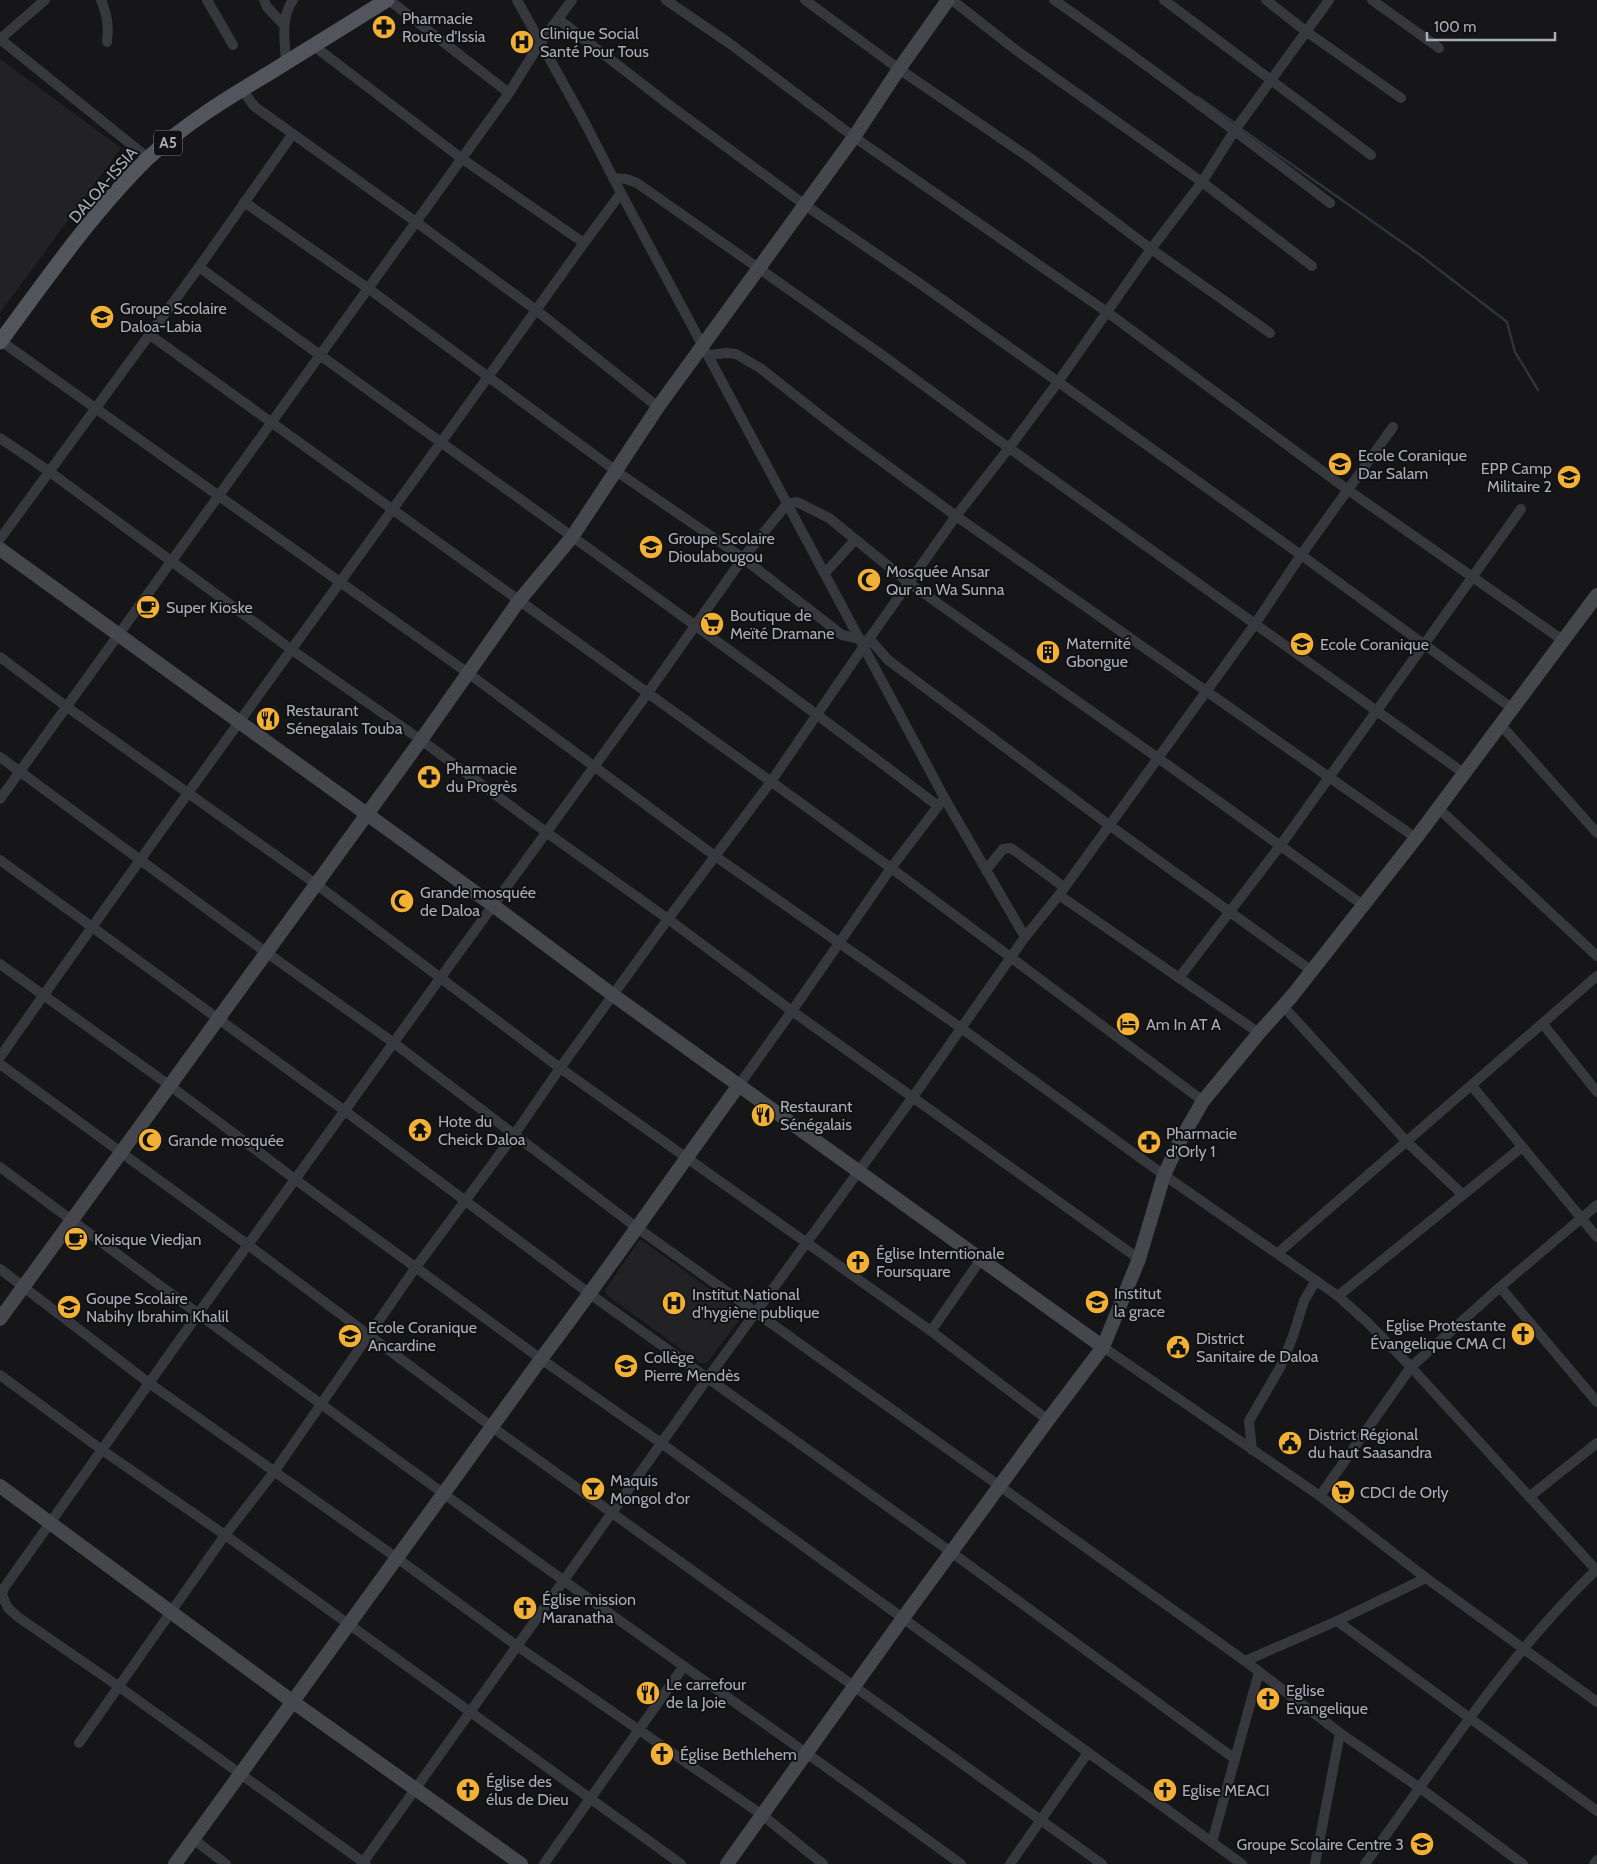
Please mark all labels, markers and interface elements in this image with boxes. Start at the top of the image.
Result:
place label: Pharmacie Route d'Issia [402,9,486,46]
scale bar [1427,10,1554,42]
pharmacy icon: Pharmacie Route d'Issia [371,14,397,40]
text: 100 m [1434,18,1476,36]
place label: Clinique Social Santé Pour Tous [540,24,649,61]
hospital icon: Clinique Social Santé Pour Tous [509,29,535,55]
road number: A5 [154,130,182,156]
street label: DALOA-ISSIA [65,143,141,227]
place label: Groupe Scolaire Daloa-Labia [120,299,227,336]
school or university icon: Groupe Scolaire Daloa-Labia [89,304,115,330]
place label: Ecole Coranique Dar Salam [1358,446,1467,483]
school or university icon: Ecole Coranique Dar Salam [1327,451,1353,477]
place label: EPP Camp Militaire 2 [1481,459,1552,496]
school or university icon: EPP Camp Militaire 2 [1556,464,1582,490]
place label: Groupe Scolaire Dioulabougou [668,529,775,566]
school or university icon: Groupe Scolaire Dioulabougou [638,534,664,560]
place label: Mosquée Ansar Qur an Wa Sunna [886,562,1005,599]
mosque icon: Mosquée Ansar Qur an Wa Sunna [856,567,882,593]
cafe icon: Super Kioske [135,594,161,620]
place label: Super Kioske [166,598,253,617]
place label: Boutique de Meïté Dramane [730,606,835,643]
supermarket icon: Boutique de Meïté Dramane [699,611,725,637]
school or university icon: Ecole Coranique [1289,631,1315,657]
place label: Maternité Gbongue [1066,634,1131,671]
place label: Ecole Coranique [1320,635,1429,654]
building icon: Maternité Gbongue [1035,639,1061,665]
place label: Restaurant Sénegalais Touba [286,701,403,738]
restaurant icon: Restaurant Sénegalais Touba [255,706,281,732]
place label: Pharmacie du Progrès [446,759,518,796]
pharmacy icon: Pharmacie du Progrès [416,764,442,790]
place label: Grande mosquée de Daloa [420,883,536,920]
mosque icon: Grande mosquée de Daloa [389,888,415,914]
hotel icon: Am In AT A [1115,1011,1141,1037]
place label: Am In AT A [1146,1015,1221,1034]
place label: Restaurant Sénégalais [780,1097,853,1134]
restaurant icon: Restaurant Sénégalais [750,1102,776,1128]
place label: Hote du Cheick Daloa [438,1112,526,1149]
temple icon: Hote du Cheick Daloa [407,1117,433,1143]
place label: Pharmacie d'Orly 1 [1166,1124,1237,1161]
mosque icon: Grande mosquée [137,1127,163,1153]
pharmacy icon: Pharmacie d'Orly 1 [1136,1129,1162,1155]
place label: Grande mosquée [168,1131,284,1150]
cafe icon: Koisque Viedjan [63,1226,89,1252]
place label: Koisque Viedjan [94,1230,201,1249]
place label: Église Interntionale Foursquare [876,1244,1004,1281]
church icon: Église Interntionale Foursquare [845,1249,871,1275]
place label: Institut la grace [1114,1284,1165,1321]
place label: Institut National d'hygiène publique [692,1285,820,1322]
place label: Goupe Scolaire Nabihy Ibrahim Khalil [86,1289,229,1326]
school or university icon: Institut la grace [1084,1289,1110,1315]
hospital icon: Institut National d'hygiène publique [661,1290,687,1316]
school or university icon: Goupe Scolaire Nabihy Ibrahim Khalil [56,1294,82,1320]
place label: Eglise Protestante Évangelique CMA CI [1370,1316,1506,1353]
place label: Ecole Coranique Ancardine [368,1318,477,1355]
church icon: Eglise Protestante Évangelique CMA CI [1510,1321,1536,1347]
school or university icon: Ecole Coranique Ancardine [337,1323,363,1349]
place label: District Sanitaire de Daloa [1196,1329,1319,1366]
public building icon: District Sanitaire de Daloa [1165,1334,1191,1360]
place label: Collège Pierre Mendès [644,1348,740,1385]
school or university icon: Collège Pierre Mendès [613,1353,639,1379]
place label: District Régional du haut Saasandra [1308,1425,1432,1462]
public building icon: District Régional du haut Saasandra [1277,1430,1303,1456]
place label: Maquis Mongol d'or [610,1471,691,1508]
bar icon: Maquis Mongol d'or [580,1476,606,1502]
supermarket icon: CDCI de Orly [1330,1479,1356,1505]
place label: CDCI de Orly [1360,1483,1449,1502]
place label: Église mission Maranatha [542,1590,636,1627]
church icon: Église mission Maranatha [512,1595,538,1621]
place label: Le carrefour de la Joie [666,1675,747,1712]
restaurant icon: Le carrefour de la Joie [635,1680,661,1706]
place label: Eglise Evangelique [1286,1681,1368,1718]
church icon: Eglise Evangelique [1255,1686,1281,1712]
church icon: Église Bethlehem [649,1741,675,1767]
place label: Église Bethlehem [680,1745,797,1764]
place label: Église des élus de Dieu [486,1772,569,1809]
church icon: Église des élus de Dieu [455,1777,481,1803]
church icon: Eglise MEACI [1152,1777,1178,1803]
place label: Eglise MEACI [1182,1781,1270,1800]
school or university icon: Groupe Scolaire Centre 3 [1409,1831,1435,1857]
place label: Groupe Scolaire Centre 3 [1236,1835,1404,1854]

